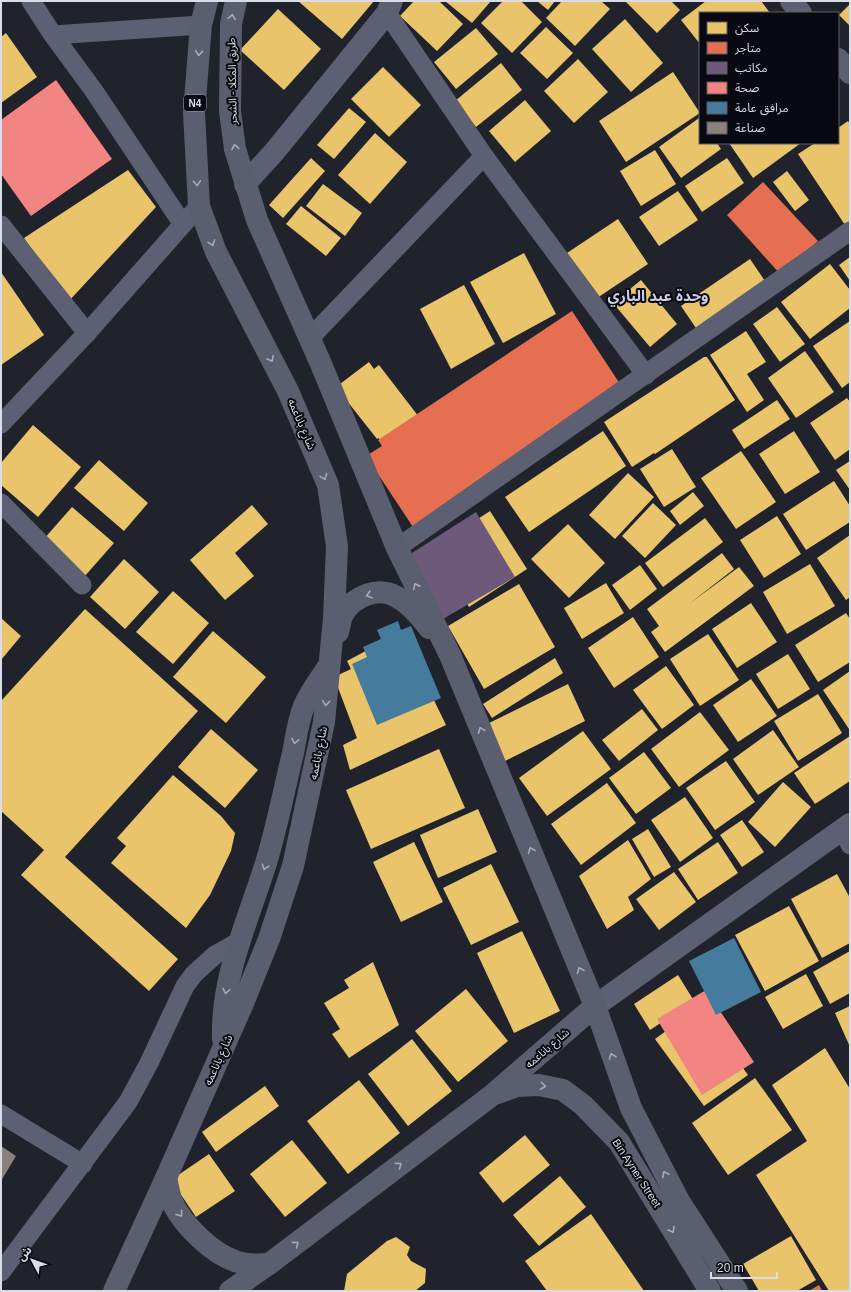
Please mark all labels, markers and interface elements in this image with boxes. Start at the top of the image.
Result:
legend [699,12,839,144]
one-way arrow [228,14,236,20]
text: سكن [735,21,759,35]
street label: طريق المكلا - الشحر [225,38,240,125]
text: متاجر [734,41,761,55]
one-way arrow [195,50,204,56]
text: مكاتب [735,61,768,75]
text: صحة [735,81,759,95]
road number: N4 [184,95,206,111]
text: مرافق عامة [735,101,789,116]
text: صناعة [735,121,765,135]
one-way arrow [232,143,240,150]
one-way arrow [192,180,201,186]
one-way arrow [208,239,216,246]
district label: وحدة عبد الباري [607,287,709,307]
one-way arrow [266,354,273,362]
street label: شارع باناعمه [284,397,318,452]
one-way arrow [320,473,328,480]
one-way arrow [413,583,421,590]
one-way arrow [365,590,372,599]
one-way arrow [321,700,330,706]
street label: شارع باناعمه [307,725,331,781]
one-way arrow [478,726,486,733]
one-way arrow [292,738,300,744]
one-way arrow [527,847,535,854]
one-way arrow [261,863,270,870]
one-way arrow [577,967,585,974]
one-way arrow [222,988,231,994]
street label: شارع باناعمه [523,1025,573,1072]
street label: شارع باناعمه [202,1033,236,1088]
one-way arrow [609,1053,617,1060]
one-way arrow [539,1081,546,1090]
street label: Bin Ayner Street [610,1136,664,1210]
one-way arrow [395,1163,402,1170]
one-way arrow [662,1171,670,1179]
one-way arrow [175,1209,182,1216]
one-way arrow [667,1225,674,1232]
north arrow [12,1240,52,1280]
one-way arrow [291,1242,298,1249]
text: ش [15,1244,35,1264]
scale bar [711,1254,777,1280]
text: 20 m [717,1261,744,1275]

